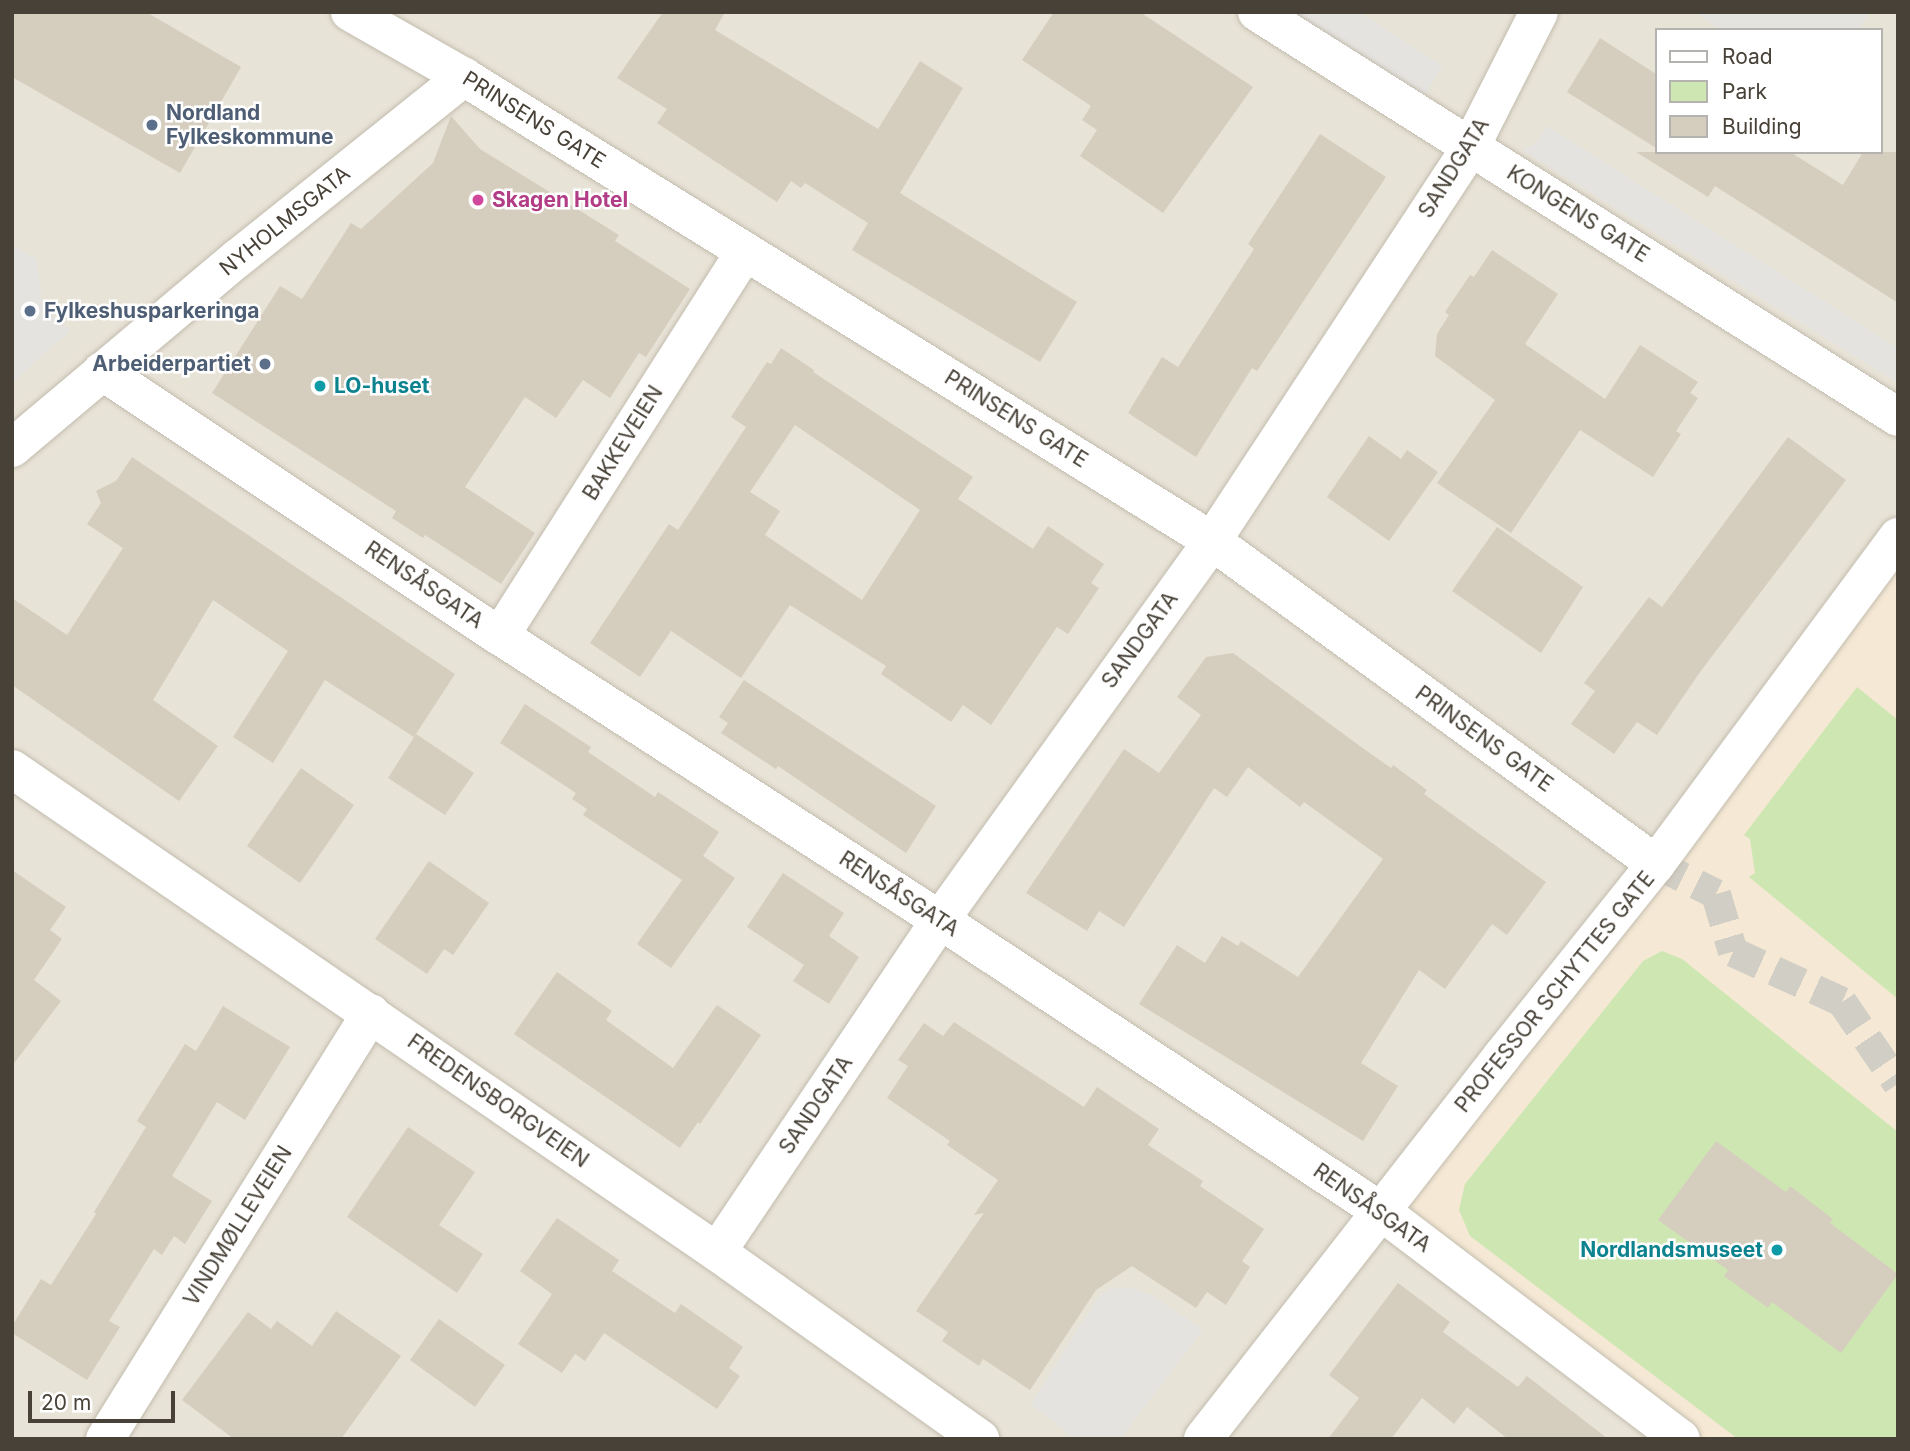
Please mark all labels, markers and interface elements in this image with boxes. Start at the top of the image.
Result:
legend [1654,28,1882,154]
text: Road [1722,44,1773,69]
street label: PRINSENS GATE [458,66,610,174]
text: Park [1722,79,1767,104]
place label: Nordland Fylkeskommune [166,100,334,150]
street label: SANDGATA [1413,113,1495,223]
text: Building [1722,114,1802,139]
marker: Nordland Fylkeskommune [144,117,160,133]
street label: KONGENS GATE [1502,160,1654,268]
street label: NYHOLMSGATA [215,161,355,281]
place label: Skagen Hotel [492,187,628,213]
marker: Skagen Hotel [470,192,486,208]
place label: Fylkeshusparkeringa [44,298,260,324]
marker: Fylkeshusparkeringa [22,303,38,319]
place label: Arbeiderpartiet [92,351,251,377]
marker: Arbeiderpartiet [257,356,273,372]
street label: PRINSENS GATE [940,365,1092,473]
place label: LO-huset [334,373,429,399]
marker: LO-huset [312,378,328,394]
street label: BAKKEVEIEN [578,381,668,505]
street label: RENSÅSGATA [360,536,488,634]
street label: SANDGATA [1097,587,1183,693]
street label: PRINSENS GATE [1410,681,1558,797]
street label: RENSÅSGATA [834,846,964,942]
street label: PROFESSOR SCHYTTES GATE [1450,866,1660,1118]
street label: FREDENSBORGVEIEN [403,1029,593,1173]
street label: SANDGATA [774,1051,858,1159]
street label: VINDMØLLEVEIEN [179,1141,297,1311]
street label: RENSÅSGATA [1308,1158,1436,1258]
place label: Nordlandsmuseet [1580,1237,1763,1263]
marker: Nordlandsmuseet [1769,1242,1785,1258]
scale bar [32,1378,178,1422]
text: 20 m [41,1390,91,1415]

